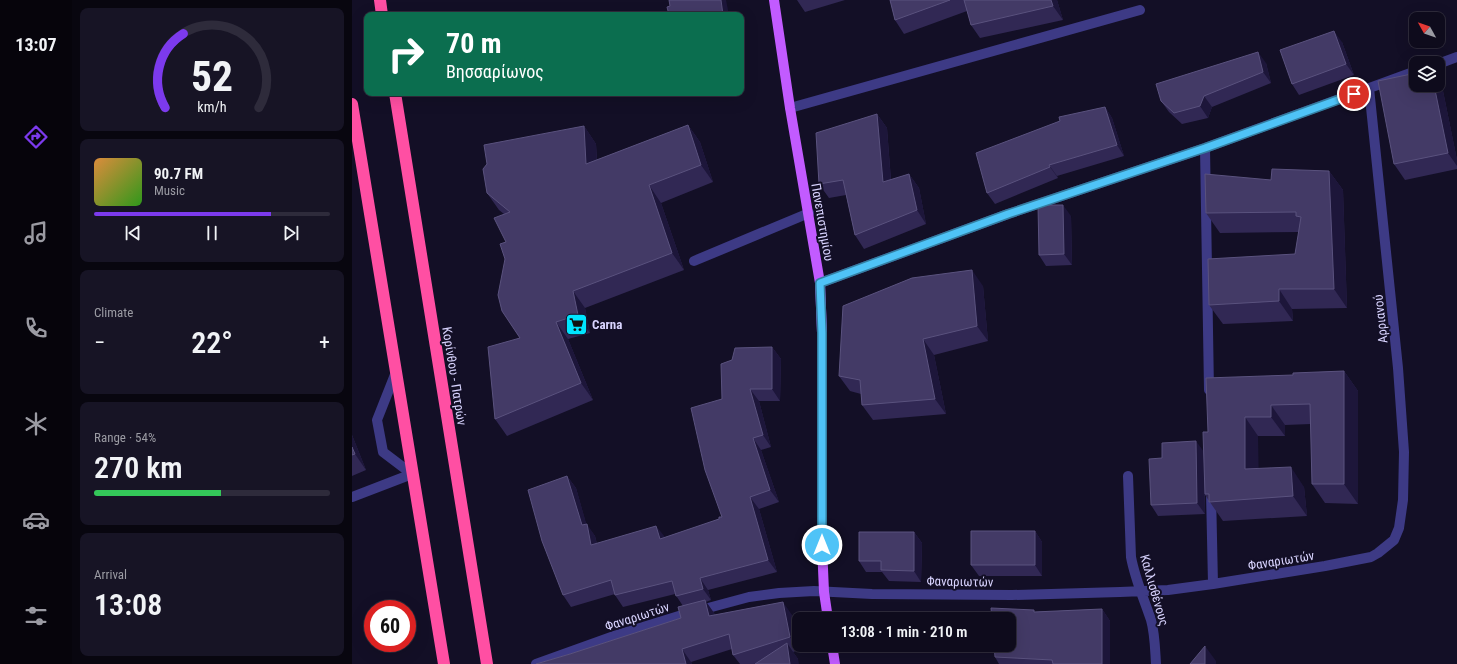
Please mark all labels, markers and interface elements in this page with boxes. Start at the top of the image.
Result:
north arrow [1409,12,1445,48]
map controls [1409,12,1445,92]
text: 70 m [446,27,502,60]
icon: right [380,28,432,80]
text: 13:07 [15,34,57,55]
text: 52 [191,51,233,100]
button: layers [1409,56,1445,92]
text: Βησσαρίωνος [446,61,544,82]
pin [1337,77,1371,111]
icon: arrive [1343,83,1365,105]
text: km/h [197,98,227,114]
icon: directions [22,123,50,151]
text: 90.7 FM [154,165,203,183]
street label: Πανεπιστημίου [808,182,837,262]
text: Music [154,183,185,198]
icon: music [22,219,50,247]
icon: previous [122,222,144,244]
icon: pause [201,222,223,244]
icon: next [280,222,302,244]
street label: Αρριανού [1370,294,1391,344]
text: Climate [94,305,133,320]
supermarket icon: Carna [563,311,589,337]
icon: phone [22,314,50,342]
place label: Carna [592,317,622,332]
text: 22° [191,325,233,360]
street label: Κορίνθου - Πατρών [439,326,470,427]
text: − [94,330,105,355]
text: + [319,330,330,355]
icon: climate [22,410,50,438]
text: Range · 54% [94,430,156,445]
text: 270 km [94,450,183,485]
icon: car [22,506,50,534]
position arrow [801,524,843,566]
street label: Φαναριωτών [1247,548,1316,573]
street label: Καλλισθένους [1137,553,1172,628]
text: Arrival [94,567,127,582]
street label: Φαναριωτών [926,573,994,590]
text: 13:08 [94,587,162,622]
street label: Φαναριωτών [603,599,672,634]
speed limit sign: 60 [364,600,416,652]
icon: filters [22,602,50,630]
text: 13:08 · 1 min · 210 m [841,623,967,641]

